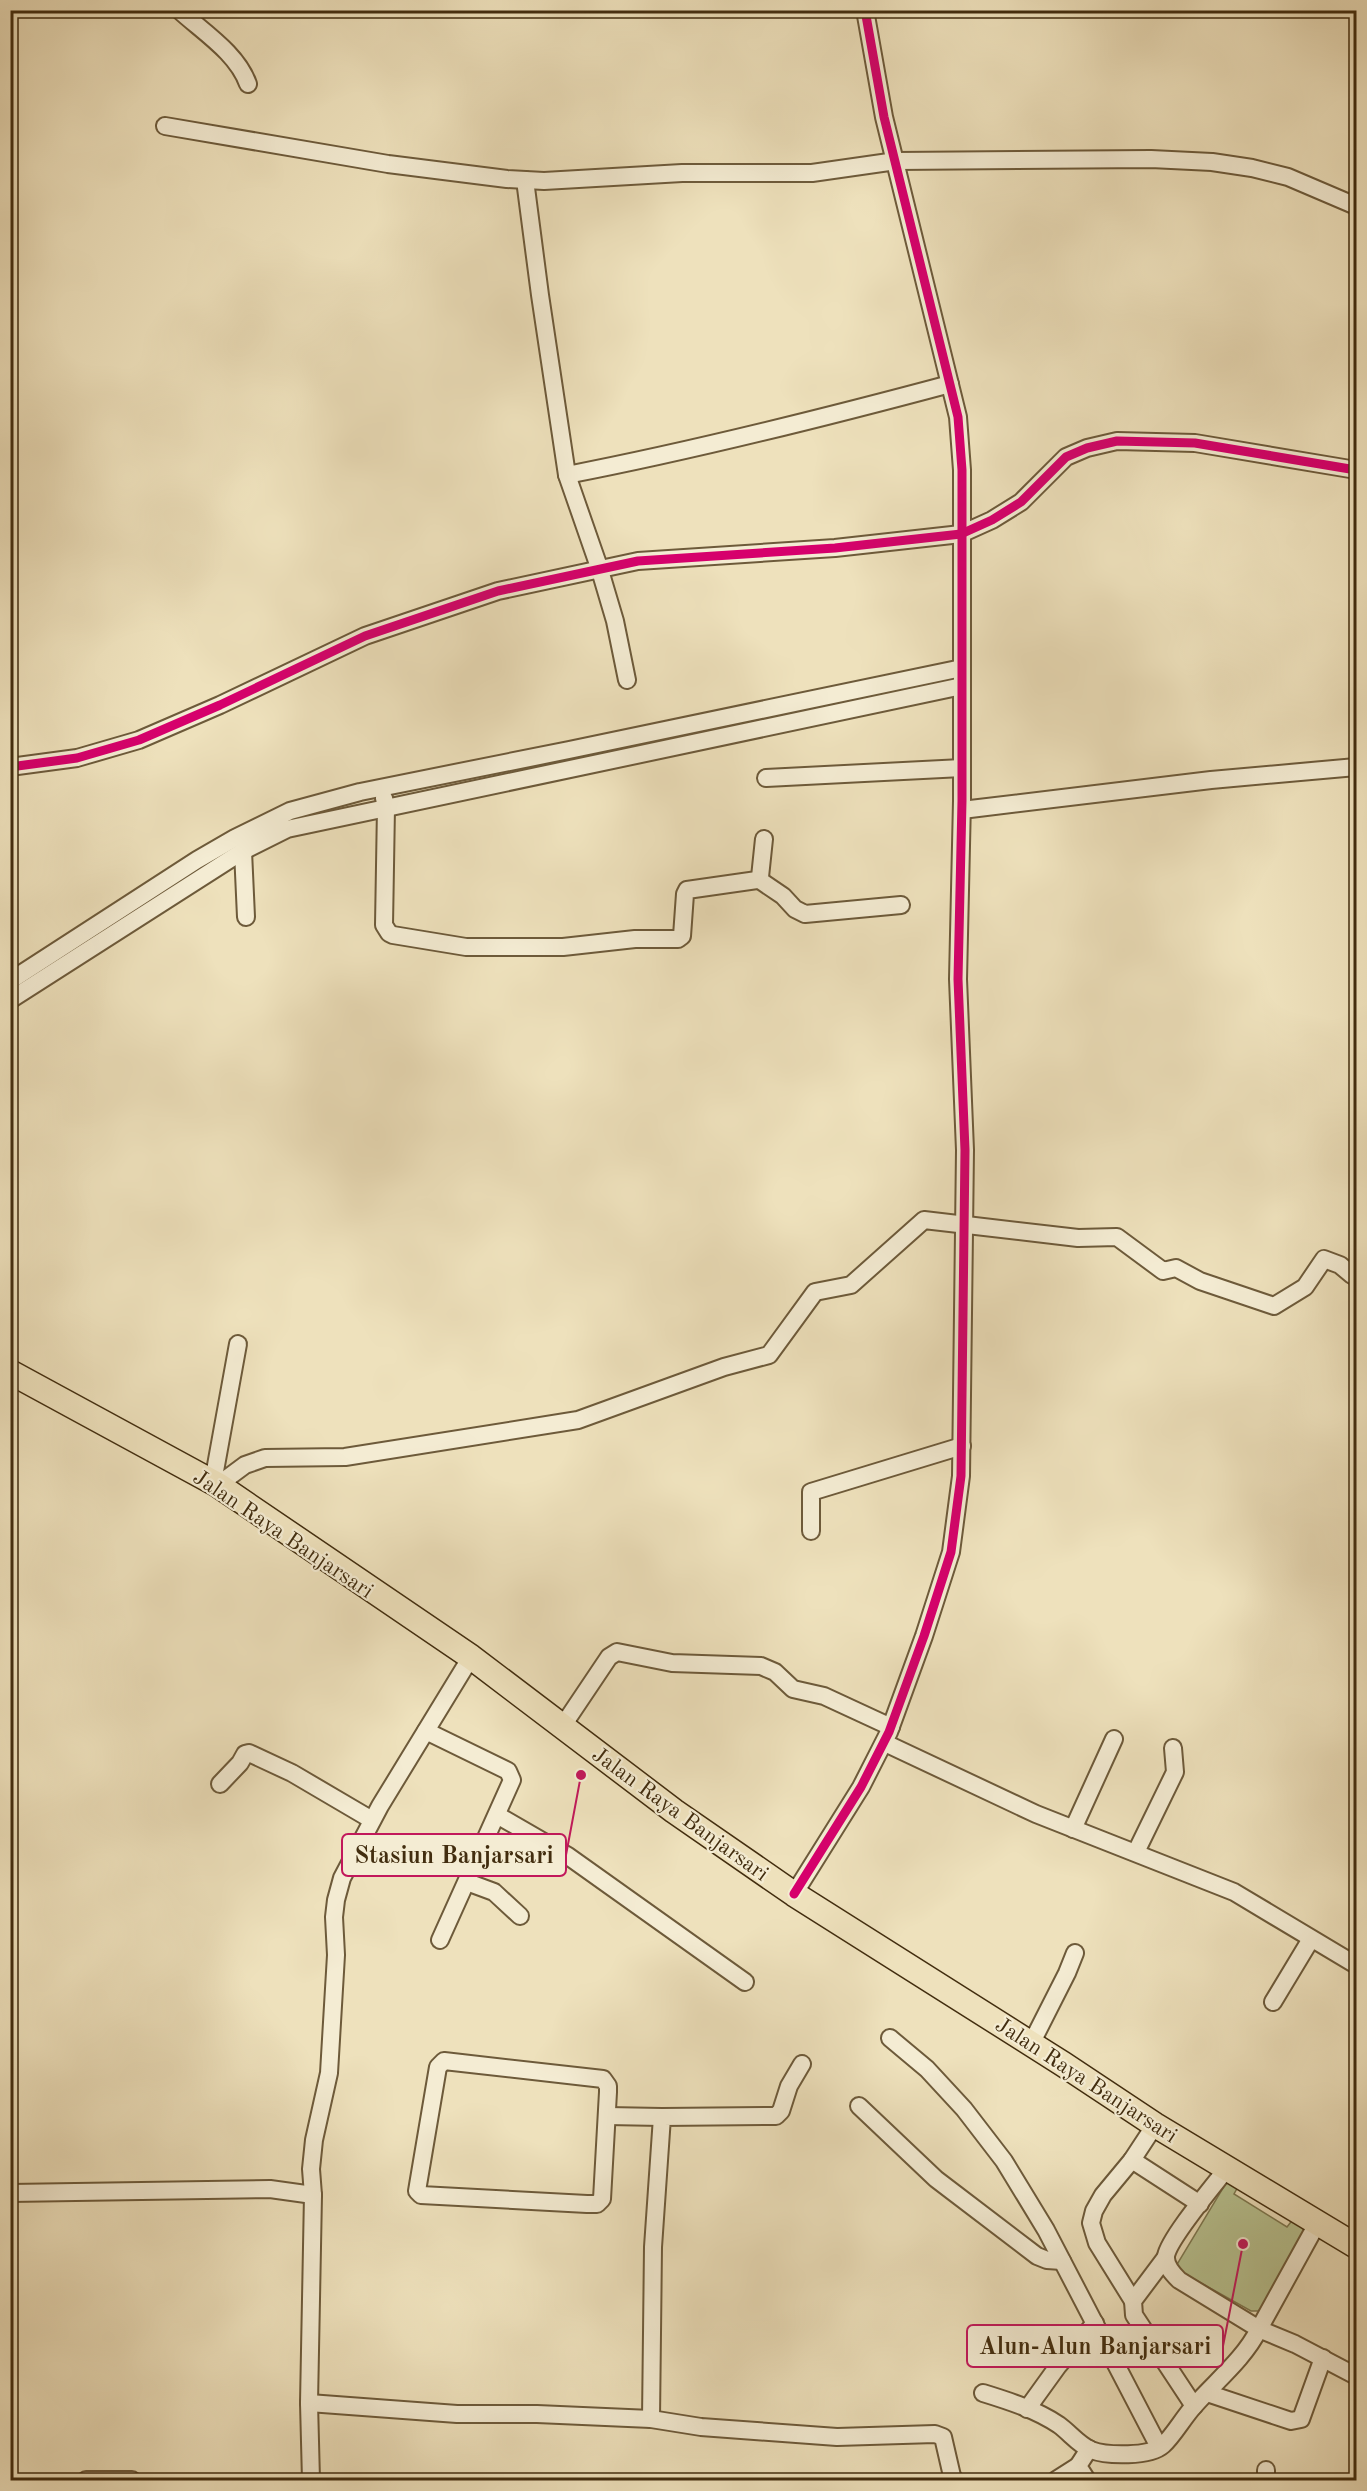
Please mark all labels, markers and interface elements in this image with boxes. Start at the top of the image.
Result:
street label: Jalan Raya Banjarsari [189,1466,377,1603]
street label: Jalan Raya Banjarsari [588,1743,772,1886]
callout: Stasiun Banjarsari [342,1834,566,1876]
text: Stasiun Banjarsari [354,1845,554,1869]
street label: Jalan Raya Banjarsari [991,2014,1181,2148]
callout: Alun-Alun Banjarsari [967,2325,1223,2367]
text: Alun-Alun Banjarsari [979,2336,1211,2360]

